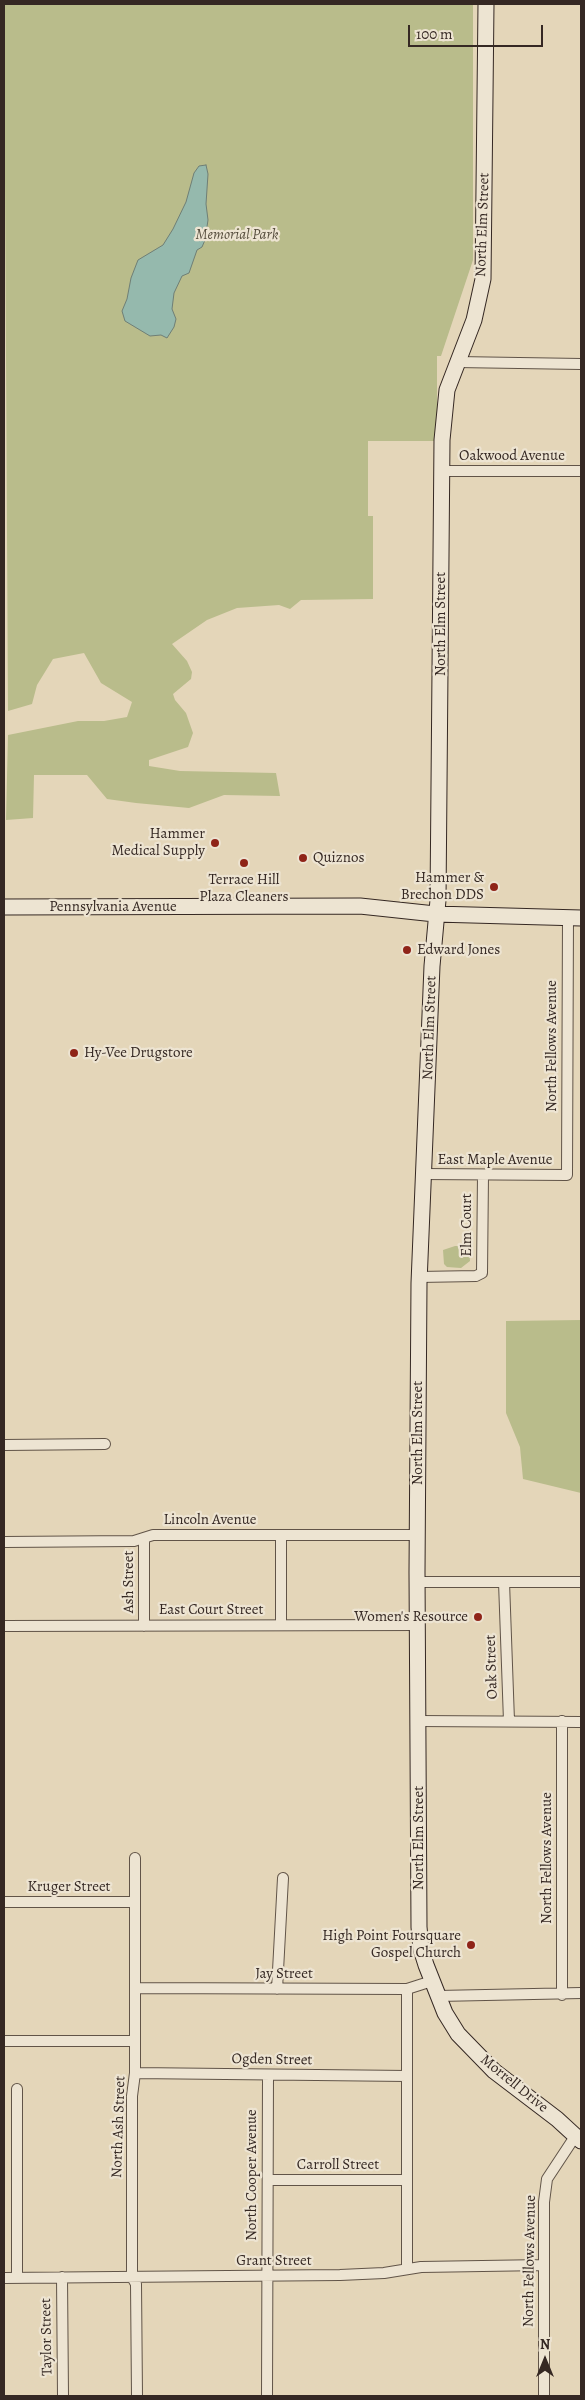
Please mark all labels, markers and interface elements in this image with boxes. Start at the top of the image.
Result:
scale bar [410,15,545,47]
text: 100 m [416,24,453,44]
street label: North Elm Street [472,172,494,278]
park label: Memorial Park [196,226,278,244]
street label: Oakwood Avenue [459,447,565,465]
street label: North Elm Street [432,572,450,676]
place label: Hammer Medical Supply [112,825,205,860]
marker: Hammer Medical Supply [209,837,221,849]
place label: Quiznos [313,849,364,867]
marker: Quiznos [297,852,309,864]
marker: Terrace Hill Plaza Cleaners [238,857,250,869]
place label: Hammer & Brechon DDS [401,869,484,904]
place label: Terrace Hill Plaza Cleaners [199,871,289,906]
marker: Hammer & Brechon DDS [488,881,500,893]
street label: Pennsylvania Avenue [49,898,177,916]
place label: Edward Jones [417,941,500,959]
marker: Edward Jones [401,944,413,956]
street label: North Elm Street [419,975,441,1081]
street label: North Fellows Avenue [543,980,561,1112]
place label: Hy-Vee Drugstore [84,1044,193,1062]
marker: Hy-Vee Drugstore [68,1047,80,1059]
street label: East Maple Avenue [438,1151,552,1169]
street label: Elm Court [458,1193,476,1257]
street label: North Elm Street [409,1381,427,1485]
street label: Lincoln Avenue [163,1511,257,1529]
street label: Ash Street [120,1551,138,1613]
street label: East Court Street [159,1601,263,1619]
place label: Women's Resource [354,1608,468,1626]
marker: Women's Resource [472,1611,484,1623]
street label: Oak Street [482,1634,502,1700]
street label: North Elm Street [410,1786,428,1890]
street label: North Fellows Avenue [538,1792,556,1924]
street label: Kruger Street [27,1878,111,1896]
place label: High Point Foursquare Gospel Church [322,1927,461,1962]
marker: High Point Foursquare Gospel Church [465,1939,477,1951]
street label: Jay Street [255,1965,313,1983]
street label: Ogden Street [231,2050,313,2070]
street label: Morrell Drive [477,2051,551,2117]
street label: North Ash Street [108,2076,130,2178]
street label: North Cooper Avenue [243,2109,261,2241]
street label: Carroll Street [297,2156,379,2174]
street label: North Fellows Avenue [520,2195,540,2327]
street label: Grant Street [236,2252,312,2270]
street label: Taylor Street [37,2298,57,2376]
north arrow [520,2335,570,2385]
text: N [540,2335,550,2354]

